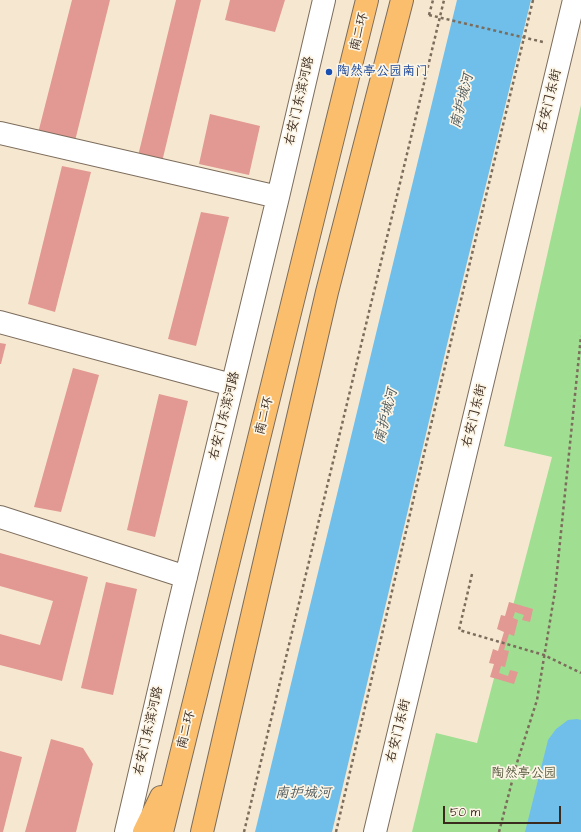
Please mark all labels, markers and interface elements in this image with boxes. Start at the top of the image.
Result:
street label: 南二环 [348,11,372,53]
street label: 右安门东滨河路 [282,55,318,147]
place label: 陶然亭公园南门 [337,64,428,80]
marker: 陶然亭公园南门 [324,67,334,77]
street label: 右安门东街 [535,68,565,134]
water label: 南护城河 [448,72,478,130]
street label: 右安门东滨河路 [206,370,244,462]
street label: 右安门东街 [460,383,490,449]
water label: 南护城河 [372,387,402,445]
street label: 南二环 [253,395,277,437]
street label: 右安门东滨河路 [131,685,167,777]
street label: 右安门东街 [384,698,414,764]
street label: 南二环 [175,709,199,751]
park label: 陶然亭公园 [492,766,556,782]
water label: 南护城河 [275,786,331,802]
scale bar [445,798,563,824]
text: 50 m [450,804,480,821]

